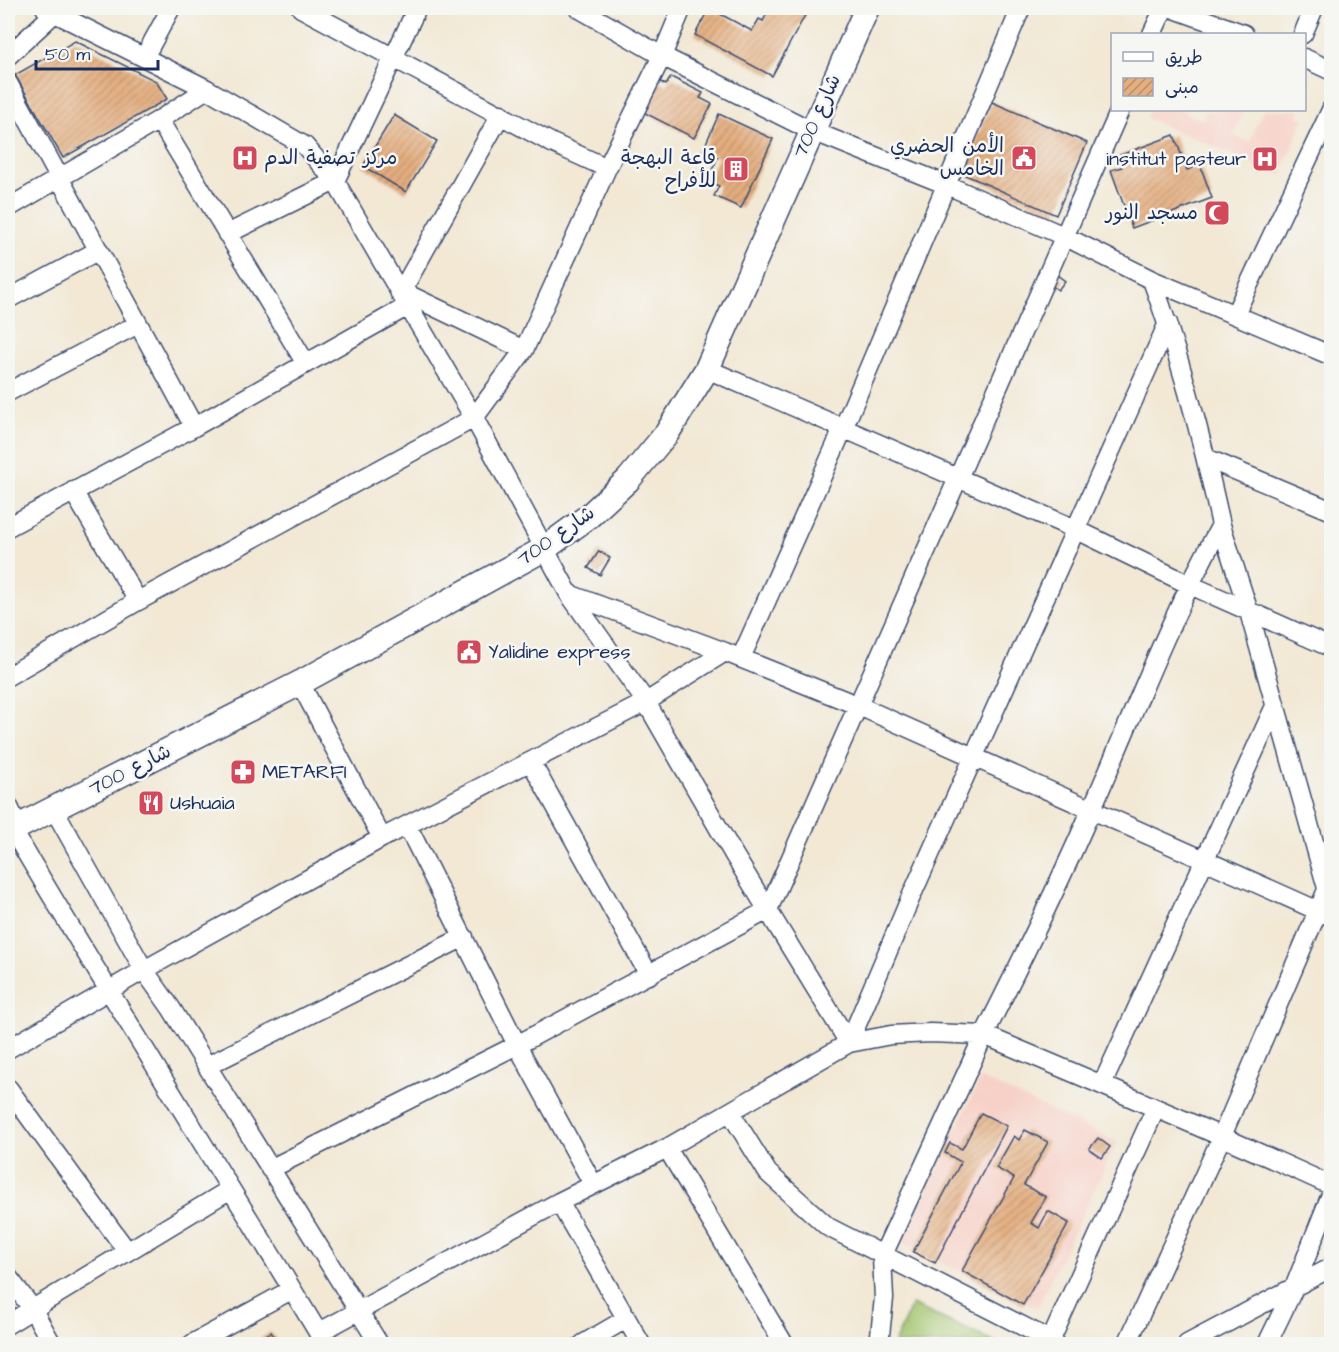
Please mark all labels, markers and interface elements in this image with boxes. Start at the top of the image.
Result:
scale bar [36,33,158,71]
legend [1111,33,1306,111]
text: 50 m [45,42,90,67]
text: طريق [1165,45,1203,70]
street label: شارع 700 [786,70,848,162]
text: مبنى [1165,75,1199,100]
place label: الأمن الحضري الخامس [890,132,1004,183]
hospital icon: مركز تصفية الدم [230,143,260,173]
public building icon: الأمن الحضري الخامس [1009,143,1039,173]
place label: مركز تصفية الدم [264,144,397,173]
place label: قاعة البهجة للأفراح [621,144,716,195]
hospital icon: institut pasteur [1250,144,1280,174]
place label: institut pasteur [1106,145,1246,173]
building icon: قاعة البهجة للأفراح [721,154,751,184]
mosque icon: مسجد النور [1202,198,1232,228]
place label: مسجد النور [1104,199,1198,227]
street label: شارع 700 [512,499,600,573]
public building icon: Yalidine express [454,637,484,667]
place label: Yalidine express [488,638,630,666]
street label: شارع 700 [84,737,176,803]
pharmacy icon: METARFI [228,757,258,787]
place label: METARFI [262,758,347,786]
restaurant icon: Ushuaia [136,788,166,818]
place label: Ushuaia [170,789,235,817]

